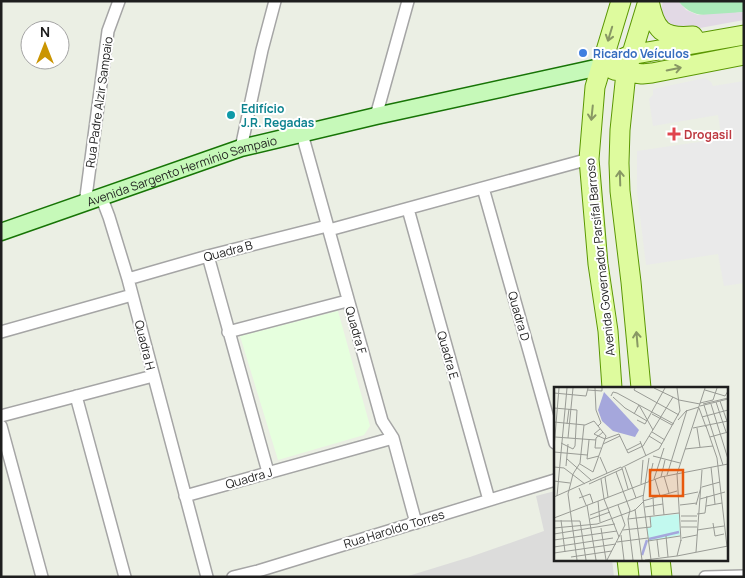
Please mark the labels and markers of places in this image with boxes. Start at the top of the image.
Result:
place label: Ricardo Veículos [593,45,689,62]
marker: Ricardo Veículos [577,47,589,59]
place label: Edifício J.R. Regadas [241,100,315,131]
marker: Edifício J.R. Regadas [225,109,237,121]
place label: Drogasil [684,126,732,143]
marker: Drogasil [668,128,680,140]

